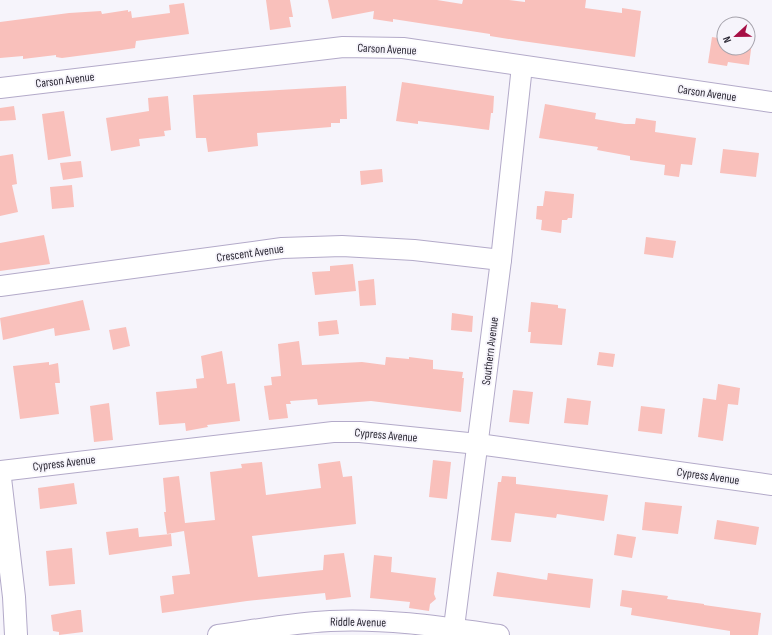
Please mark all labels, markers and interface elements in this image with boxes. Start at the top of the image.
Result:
north arrow [716,16,756,56]
text: N [720,34,734,45]
street label: Carson Avenue [357,40,417,59]
street label: Carson Avenue [35,69,96,92]
street label: Carson Avenue [677,82,737,105]
street label: Crescent Avenue [215,241,285,266]
street label: Southern Avenue [479,316,502,386]
street label: Cypress Avenue [354,425,418,446]
street label: Cypress Avenue [32,452,97,475]
street label: Cypress Avenue [676,465,740,488]
street label: Riddle Avenue [330,615,386,630]

